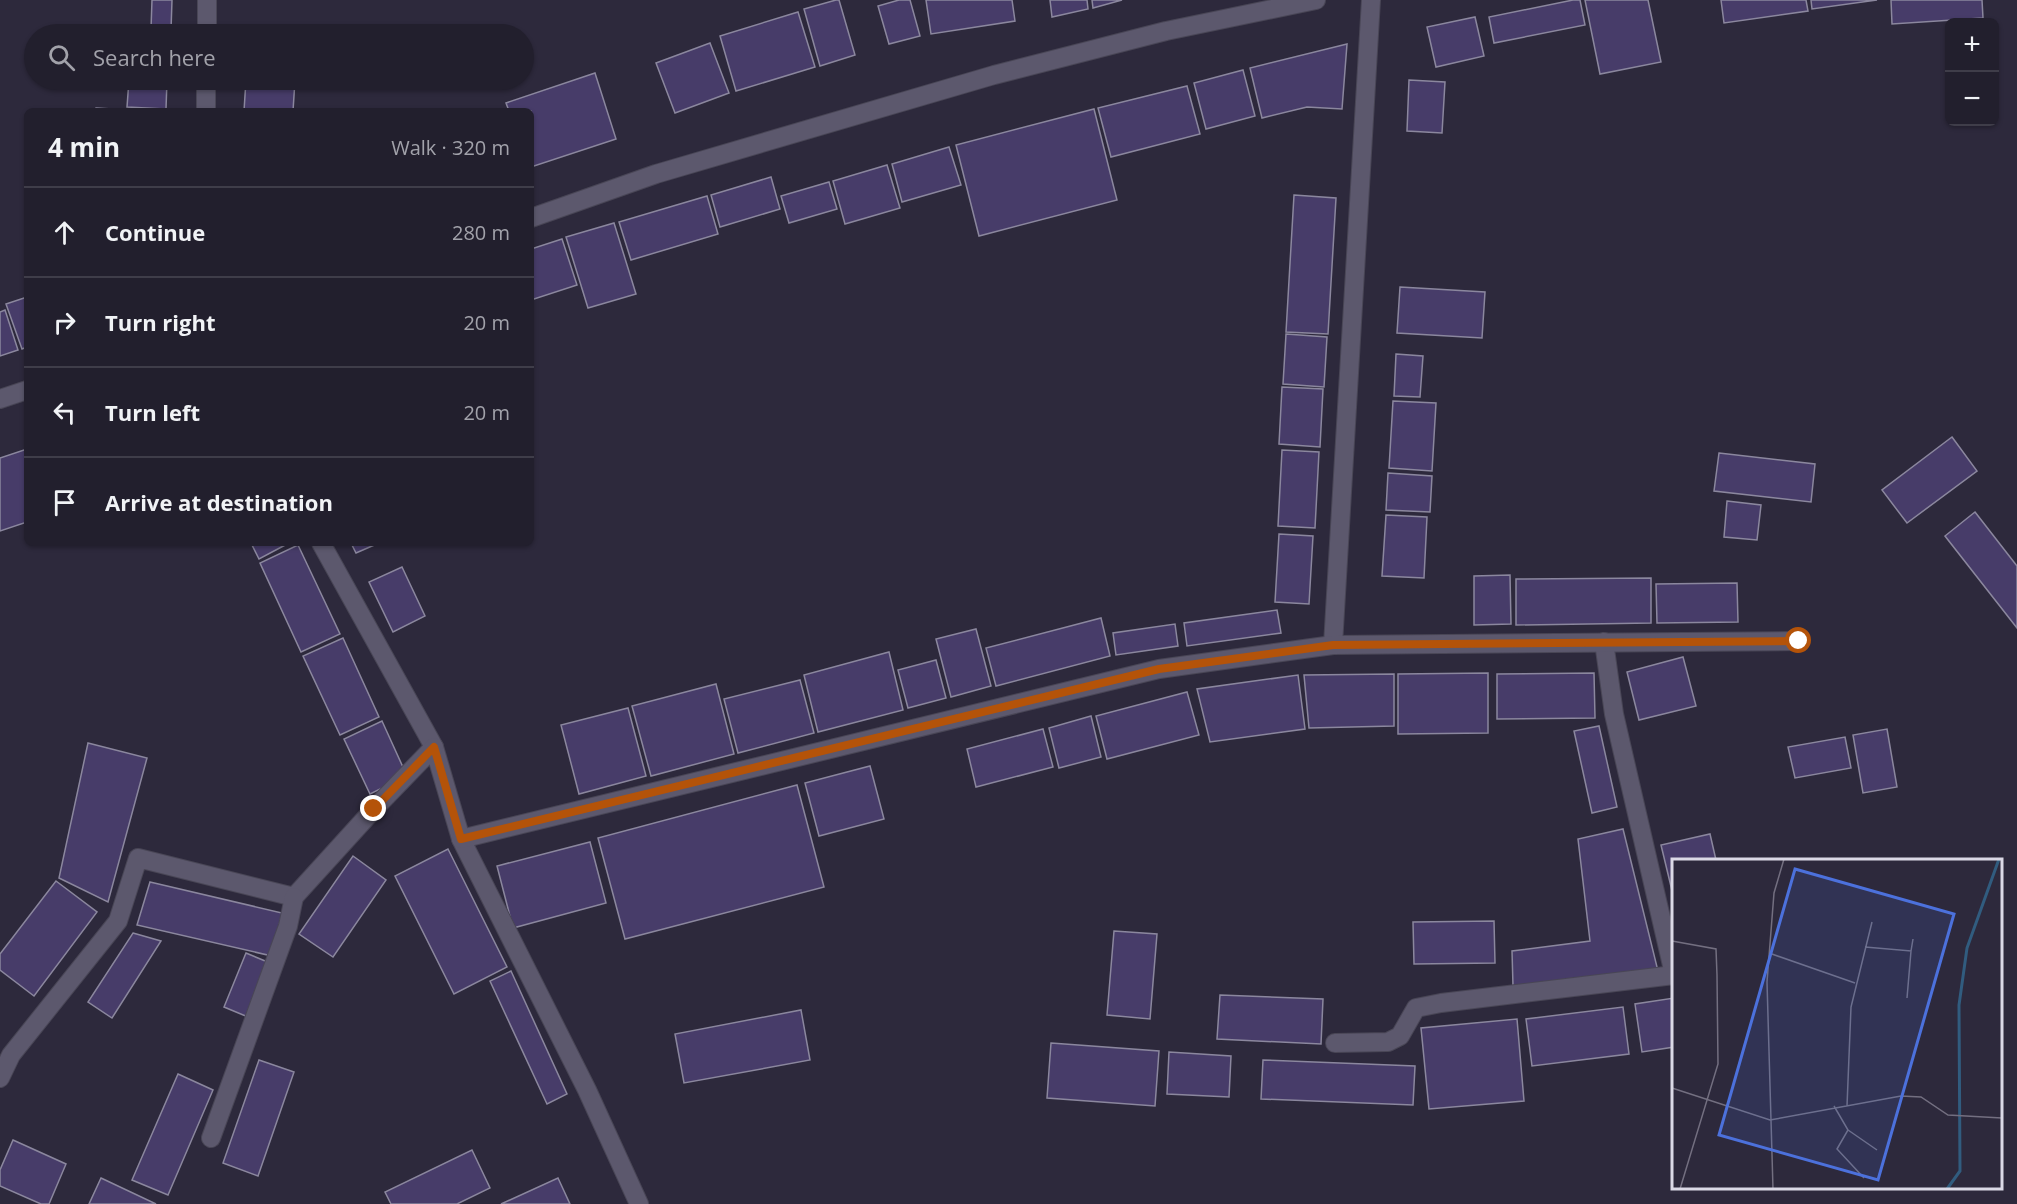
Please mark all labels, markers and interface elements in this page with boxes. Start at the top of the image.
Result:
map controls [1945,18,1999,126]
button: + [1945,18,1999,72]
search box [24,24,534,90]
icon: search [45,41,78,74]
text: Search here [93,42,216,72]
button: − [1945,72,1999,126]
text: 4 min [48,129,120,165]
text: Walk · 320 m [391,134,510,161]
icon: ahead [48,216,81,249]
text: Continue [105,217,205,247]
text: 280 m [452,219,510,246]
icon: right [48,306,81,339]
text: Turn right [105,307,216,337]
text: 20 m [463,309,510,336]
icon: left [48,396,81,429]
text: Turn left [105,397,200,427]
text: 20 m [463,399,510,426]
icon: arrive [48,486,81,519]
text: Arrive at destination [105,487,333,517]
route start [1785,627,1811,653]
route end [360,795,386,821]
inset map [1672,859,2002,1189]

